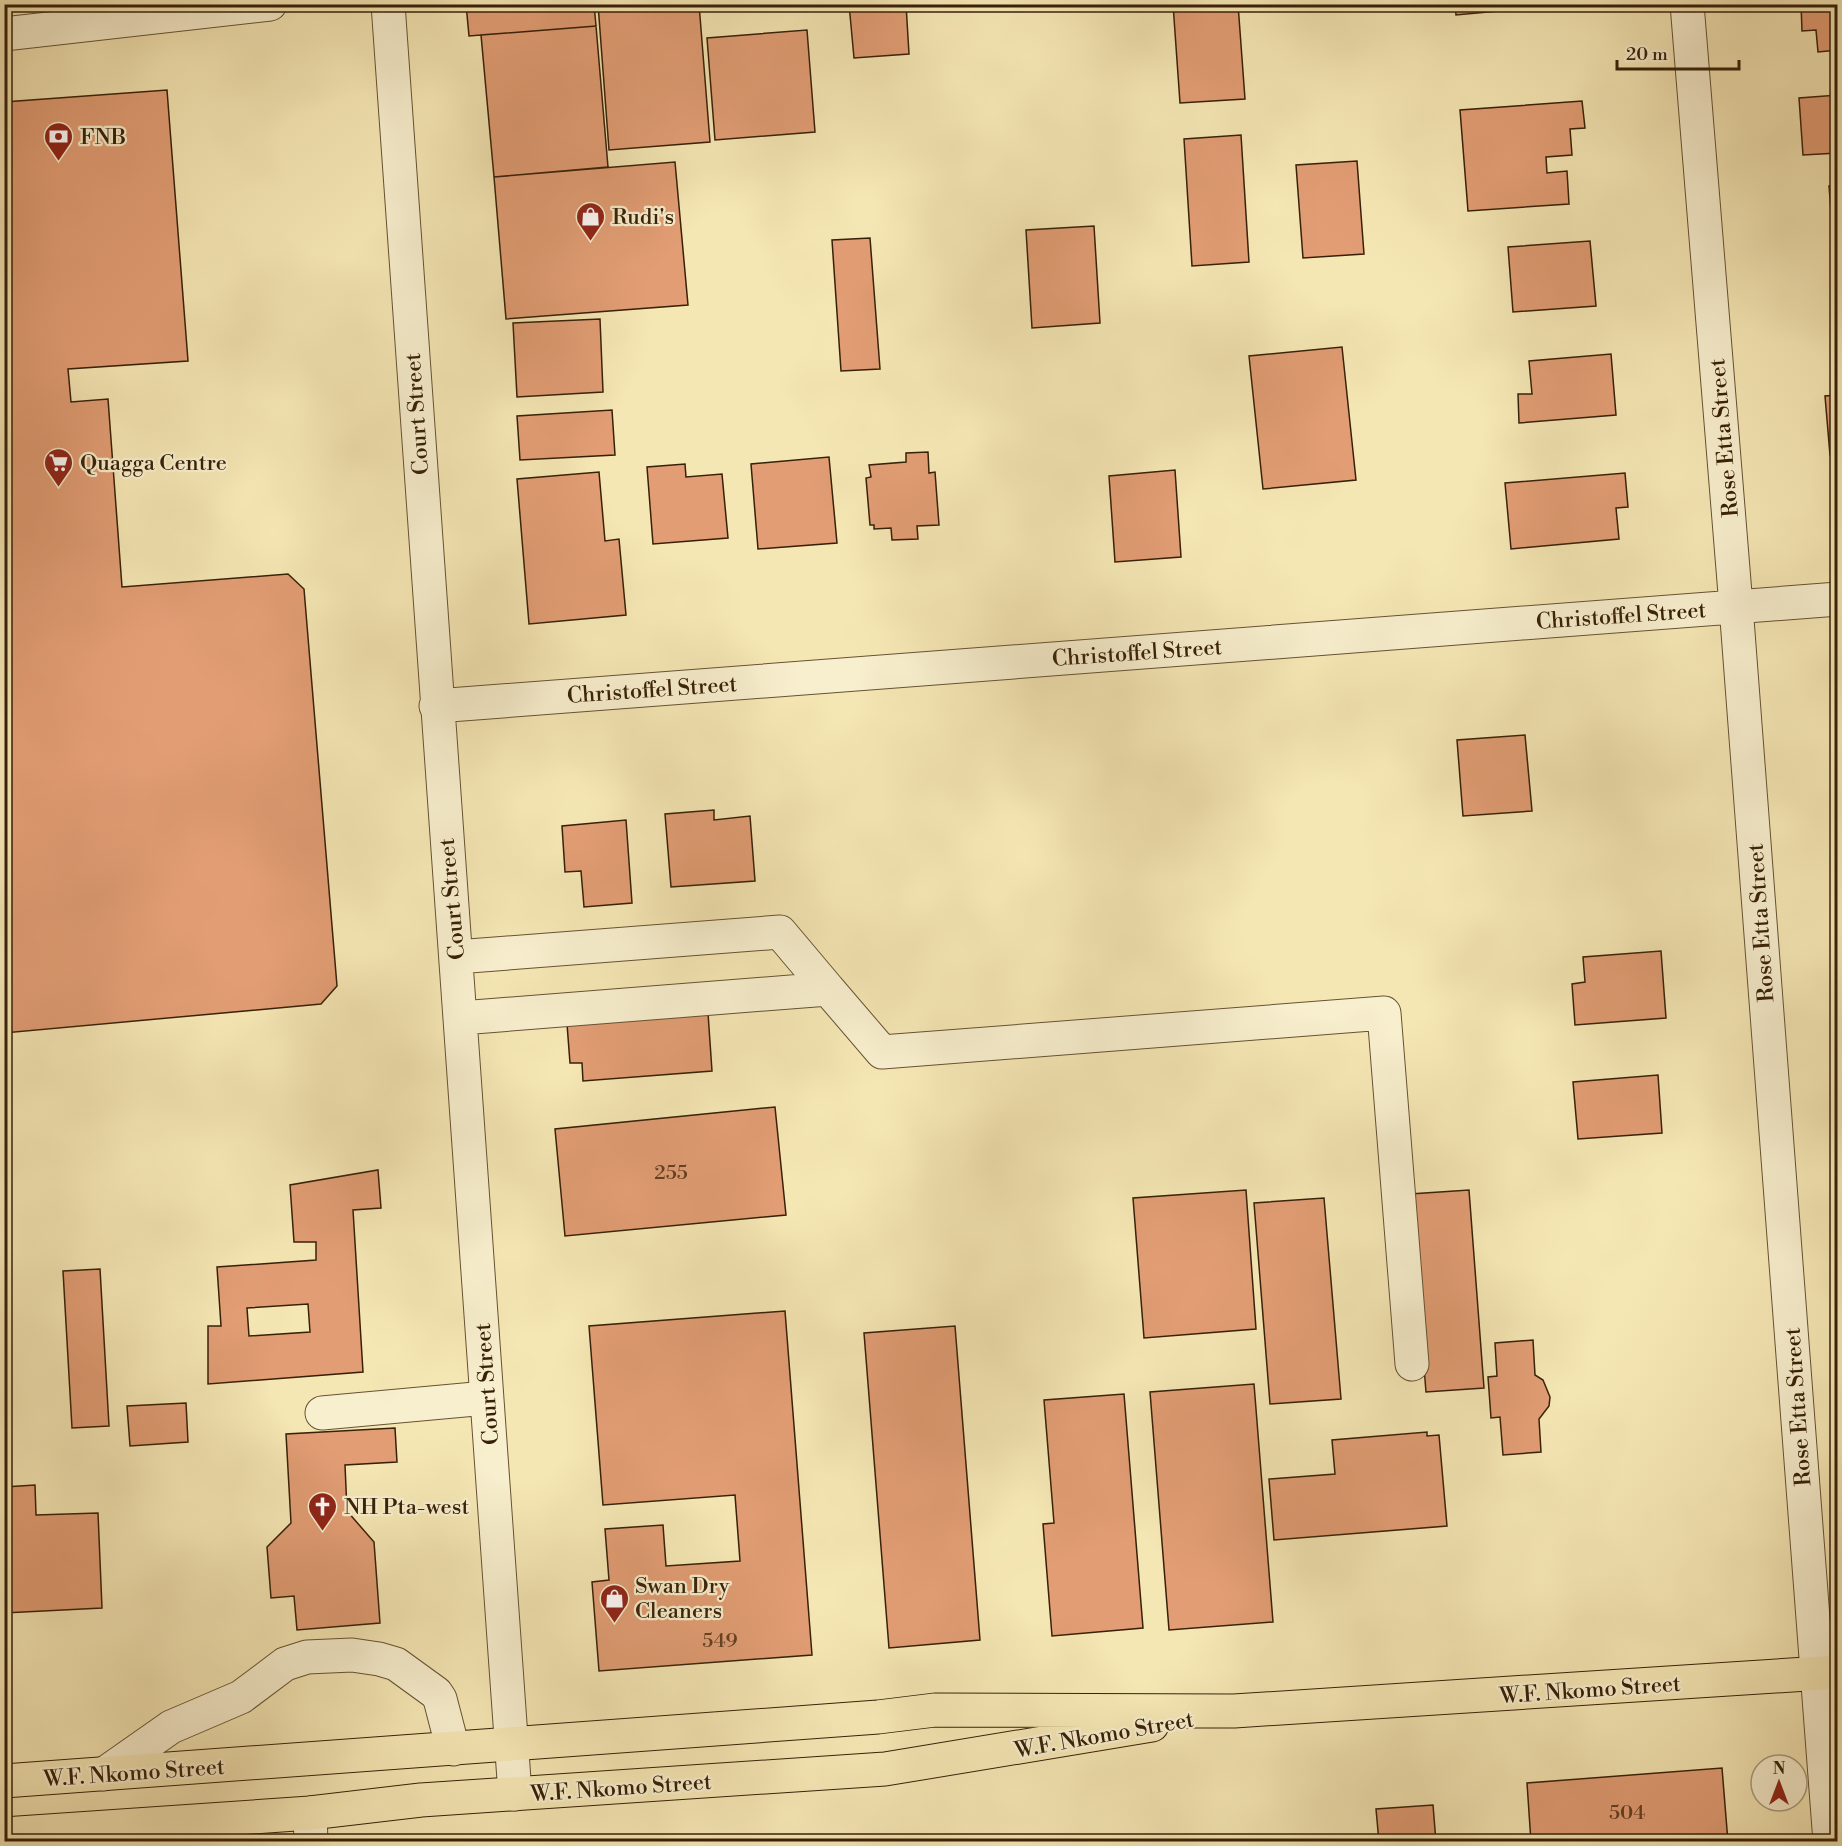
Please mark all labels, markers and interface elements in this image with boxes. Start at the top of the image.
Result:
scale bar [1617,33,1738,71]
text: 20 m [1626,43,1668,66]
bank icon: FNB [43,120,75,162]
place label: FNB [80,124,126,151]
shop icon: Rudi's [575,200,607,242]
place label: Rudi's [612,204,674,231]
street label: Court Street [400,352,435,476]
street label: Rose Etta Street [1704,357,1745,518]
supermarket icon: Quagga Centre [43,446,75,488]
place label: Quagga Centre [80,450,227,477]
street label: Christoffel Street [1535,597,1707,636]
street label: Christoffel Street [1051,634,1223,673]
street label: Christoffel Street [566,671,738,710]
street label: Court Street [434,837,471,961]
street label: Rose Etta Street [1742,842,1781,1003]
house number: 255 [654,1161,688,1186]
street label: Court Street [470,1322,505,1446]
street label: Rose Etta Street [1779,1326,1818,1487]
church icon: NH Pta-west [307,1490,339,1532]
place label: NH Pta-west [344,1494,469,1521]
place label: Swan Dry Cleaners [635,1573,730,1625]
shop icon: Swan Dry Cleaners [598,1582,630,1624]
house number: 549 [702,1629,738,1654]
street label: W.F. Nkomo Street [1498,1671,1682,1710]
street label: W.F. Nkomo Street [1012,1706,1196,1765]
north arrow [1749,1753,1809,1813]
street label: W.F. Nkomo Street [42,1754,226,1793]
text: N [1773,1759,1786,1779]
street label: W.F. Nkomo Street [529,1769,713,1808]
house number: 504 [1609,1801,1645,1826]

